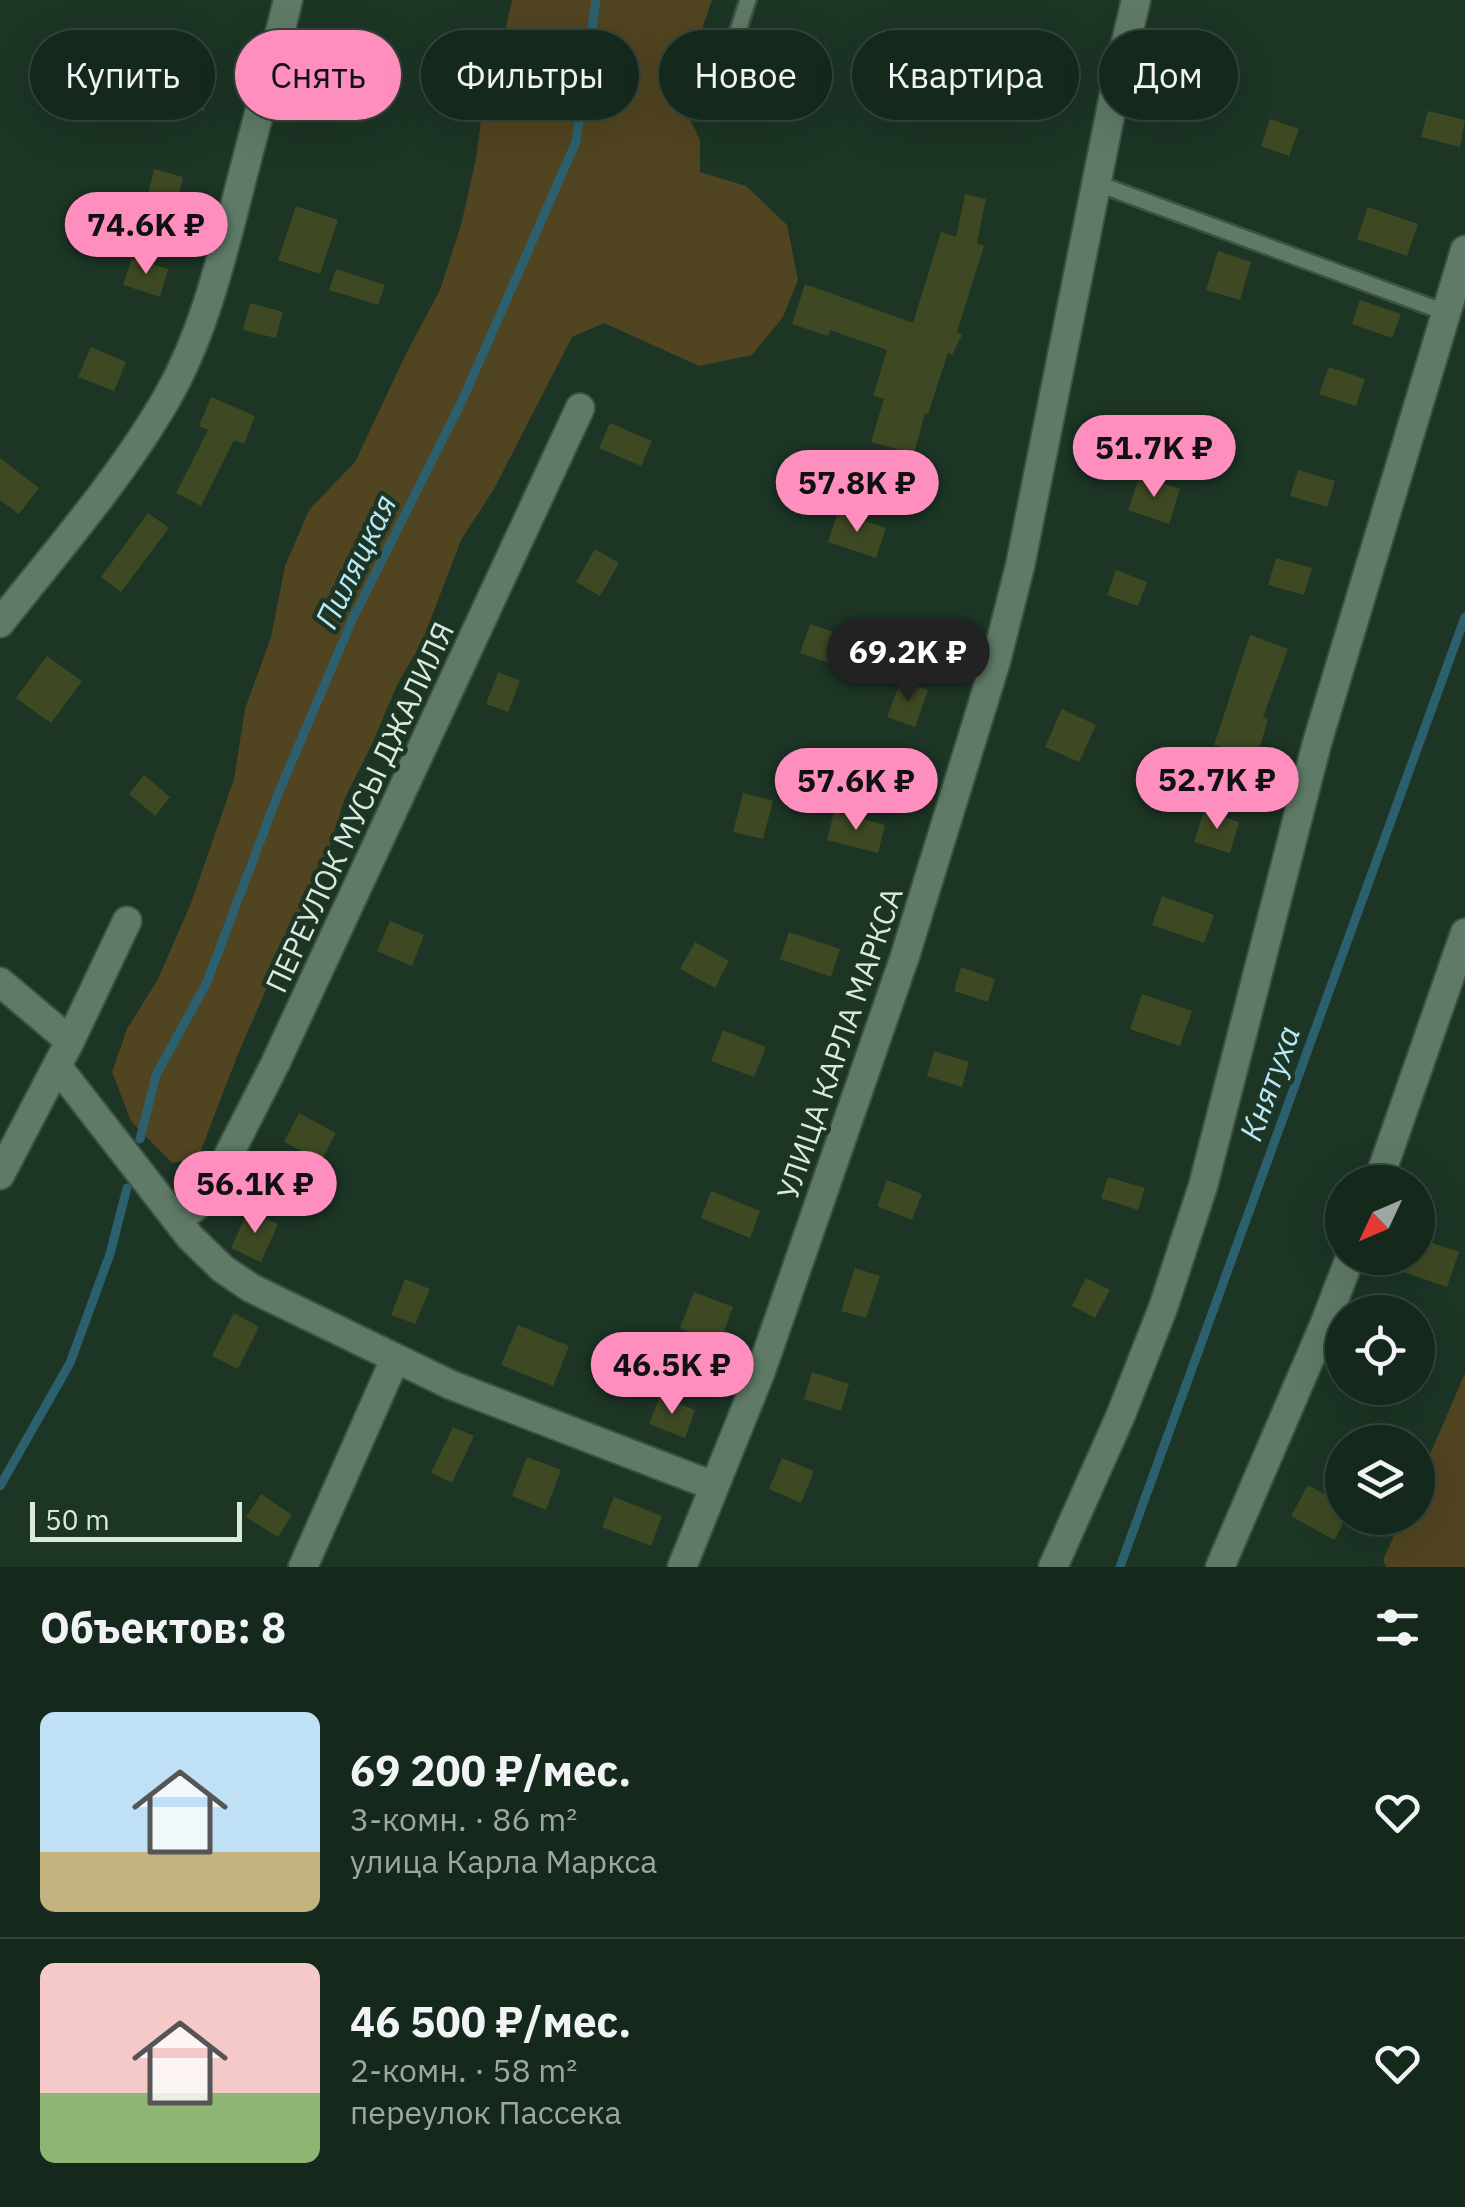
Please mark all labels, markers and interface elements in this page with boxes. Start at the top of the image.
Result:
chip: Купить [30,30,215,120]
chip: Снять [235,30,401,120]
chip: Фильтры [421,30,639,120]
chip: Новое [659,30,832,120]
chip: Квартира [852,30,1079,120]
chip: Дом [1099,30,1238,120]
pin: 74.6K ₽ [54,192,238,277]
text: 74.6K ₽ [87,203,205,245]
pin: 51.7K ₽ [1062,415,1246,500]
text: 51.7K ₽ [1095,426,1213,468]
pin: 57.8K ₽ [765,450,949,535]
text: 57.8K ₽ [798,461,916,503]
water label: Пиляцкая [304,487,406,635]
street label: ПЕРЕУЛОК МУСЫ ДЖАЛИЛЯ [256,616,462,998]
pin: 69.2K ₽ [816,619,1000,704]
text: 69.2K ₽ [849,630,967,672]
pin: 52.7K ₽ [1125,747,1309,832]
pin: 57.6K ₽ [764,748,948,833]
text: 52.7K ₽ [1158,758,1276,800]
text: 57.6K ₽ [797,759,915,801]
street label: УЛИЦА КАРЛА МАРКСА [767,882,911,1204]
water label: Княтуха [1229,1020,1309,1146]
pin: 56.1K ₽ [163,1151,347,1236]
text: 56.1K ₽ [196,1162,314,1204]
north arrow [1325,1165,1435,1275]
map controls [1325,1165,1435,1535]
button: locate [1325,1295,1435,1405]
pin: 46.5K ₽ [580,1332,764,1417]
text: 46.5K ₽ [613,1343,731,1385]
button: layers [1325,1425,1435,1535]
scale bar [30,1497,242,1542]
text: 50 m [45,1501,110,1538]
text: Объектов: 8 [40,1600,286,1655]
icon: filters [1370,1600,1425,1655]
text: 69 200 ₽/мес. [350,1743,631,1798]
icon: home [120,1752,240,1872]
icon: heart [1370,1785,1425,1840]
text: 3-комн. · 86 m² [350,1798,577,1840]
text: улица Карла Маркса [350,1840,657,1882]
text: 46 500 ₽/мес. [350,1994,631,2049]
icon: home [120,2003,240,2123]
icon: heart [1370,2036,1425,2091]
text: 2-комн. · 58 m² [350,2049,577,2091]
text: переулок Пассека [350,2091,622,2133]

